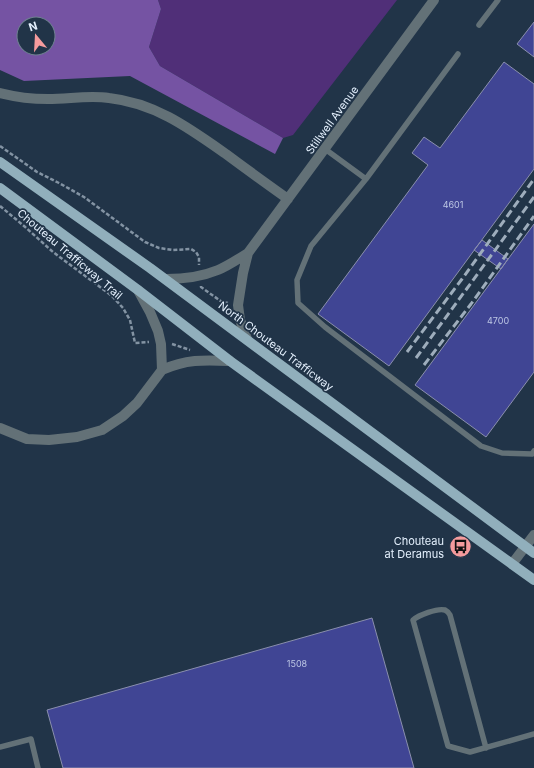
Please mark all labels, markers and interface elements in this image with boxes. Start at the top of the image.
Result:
north arrow [16,16,56,56]
text: N [27,19,39,34]
street label: Stillwell Avenue [303,83,361,157]
house number: 4601 [443,199,463,210]
street label: Chouteau Trafficway Trail [15,206,125,302]
street label: North Chouteau Trafficway [216,298,336,394]
house number: 4700 [487,315,509,326]
place label: Chouteau at Deramus [385,534,444,561]
bus stop icon: Chouteau at Deramus [447,534,473,560]
house number: 1508 [287,658,308,669]

